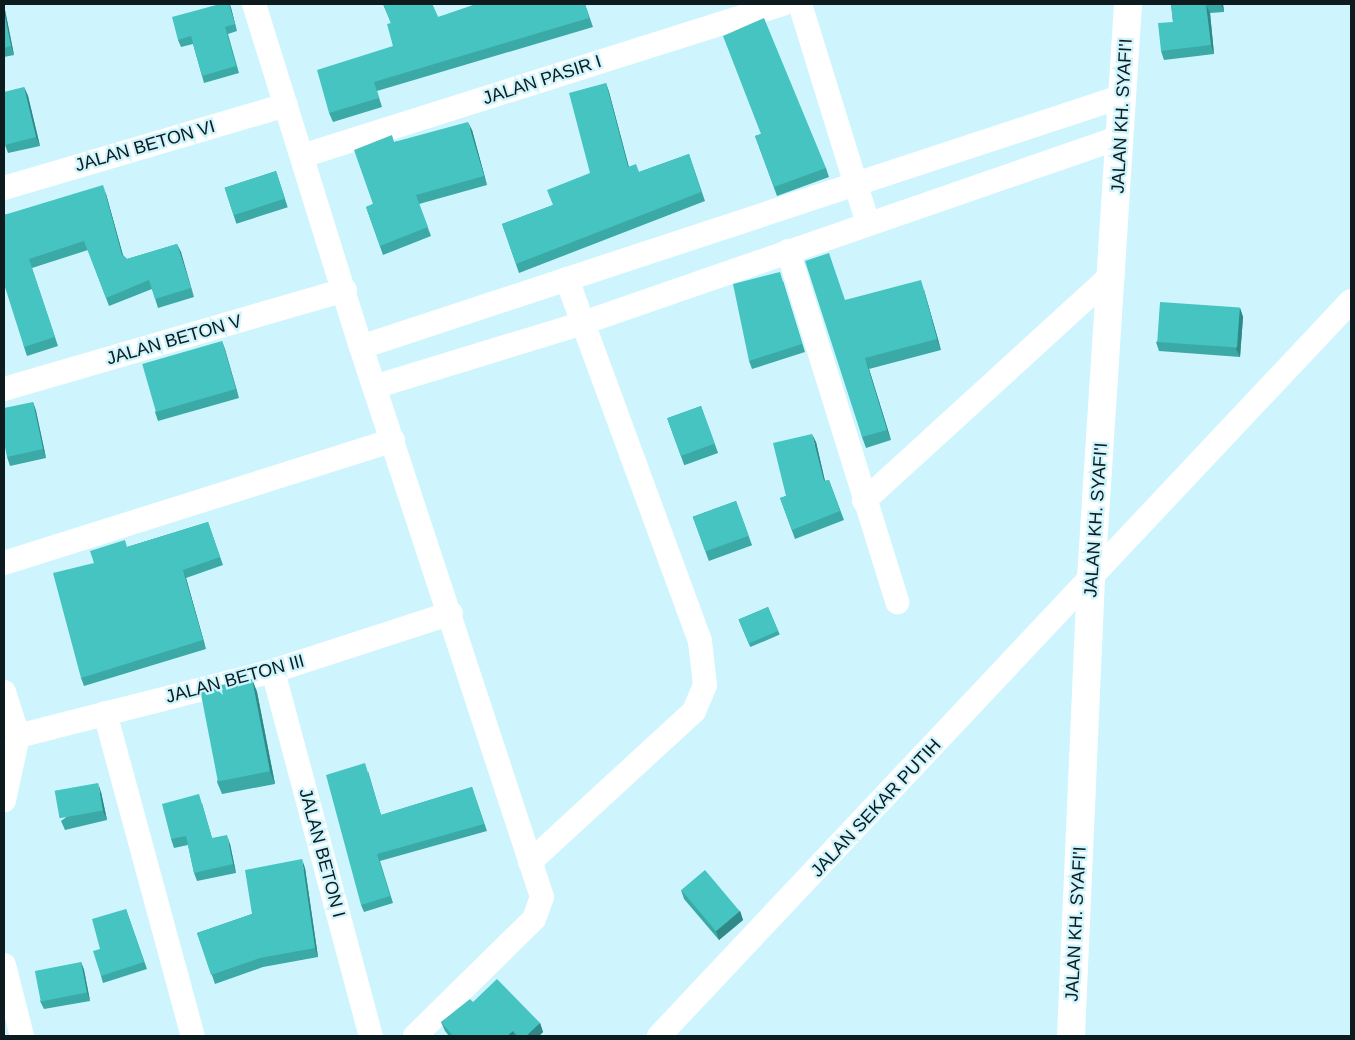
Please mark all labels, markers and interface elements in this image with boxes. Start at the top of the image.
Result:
street label: JALAN KH. SYAFI'I [1107,38,1137,194]
street label: JALAN PASIR I [480,51,604,109]
street label: JALAN BETON VI [72,116,218,176]
street label: JALAN BETON V [104,310,244,370]
street label: JALAN KH. SYAFI'I [1080,442,1112,598]
street label: JALAN BETON III [163,650,307,708]
street label: JALAN SEKAR PUTIH [806,734,946,882]
street label: JALAN BETON I [294,786,350,920]
street label: JALAN KH. SYAFI'I [1061,846,1091,1002]

